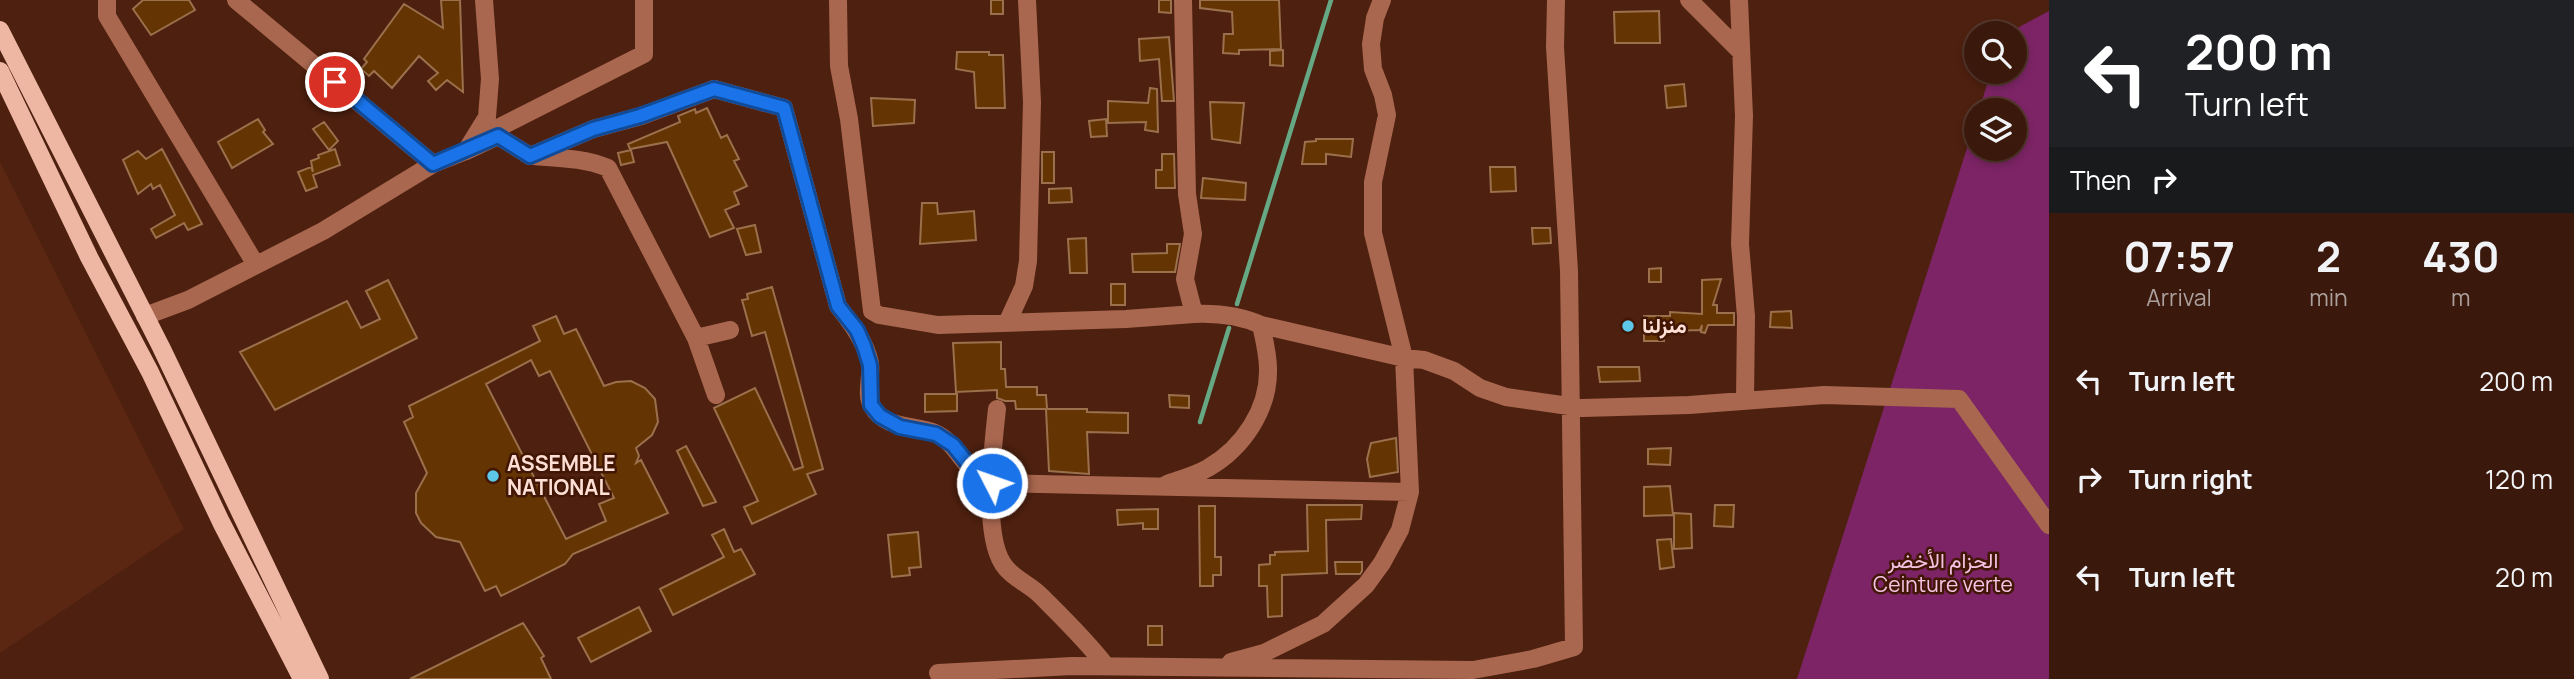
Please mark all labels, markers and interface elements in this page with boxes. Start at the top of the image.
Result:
text: 200 m [2185,18,2333,85]
map controls [1964,21,2027,161]
button: search [1964,21,2027,84]
icon: left [2070,28,2161,119]
pin [305,52,365,112]
icon: arrive [316,63,354,101]
text: Turn left [2185,82,2309,126]
button: layers [1964,98,2027,161]
icon: right [2145,161,2183,199]
text: Then [2070,162,2131,198]
text: 07:57 [2123,227,2235,285]
text: 2 [2316,227,2341,285]
text: 430 [2422,227,2500,285]
text: Arrival [2146,281,2212,313]
text: min [2309,281,2348,313]
text: m [2451,281,2471,313]
place label: منزلنا [1642,311,1687,339]
marker: منزلنا [1620,318,1636,334]
icon: left [2070,362,2108,400]
text: Turn left [2129,363,2236,399]
text: 200 m [2479,363,2553,399]
position arrow [955,446,1029,520]
place label: ASSEMBLE NATIONAL [507,449,616,501]
icon: right [2070,460,2108,498]
text: Turn right [2129,461,2253,497]
text: 120 m [2485,461,2553,497]
marker: ASSEMBLE NATIONAL [485,468,501,484]
park label: الحزام الأخضر Ceinture verte [1873,546,2013,598]
icon: left [2070,558,2108,596]
text: Turn left [2129,559,2236,595]
text: 20 m [2495,559,2553,595]

